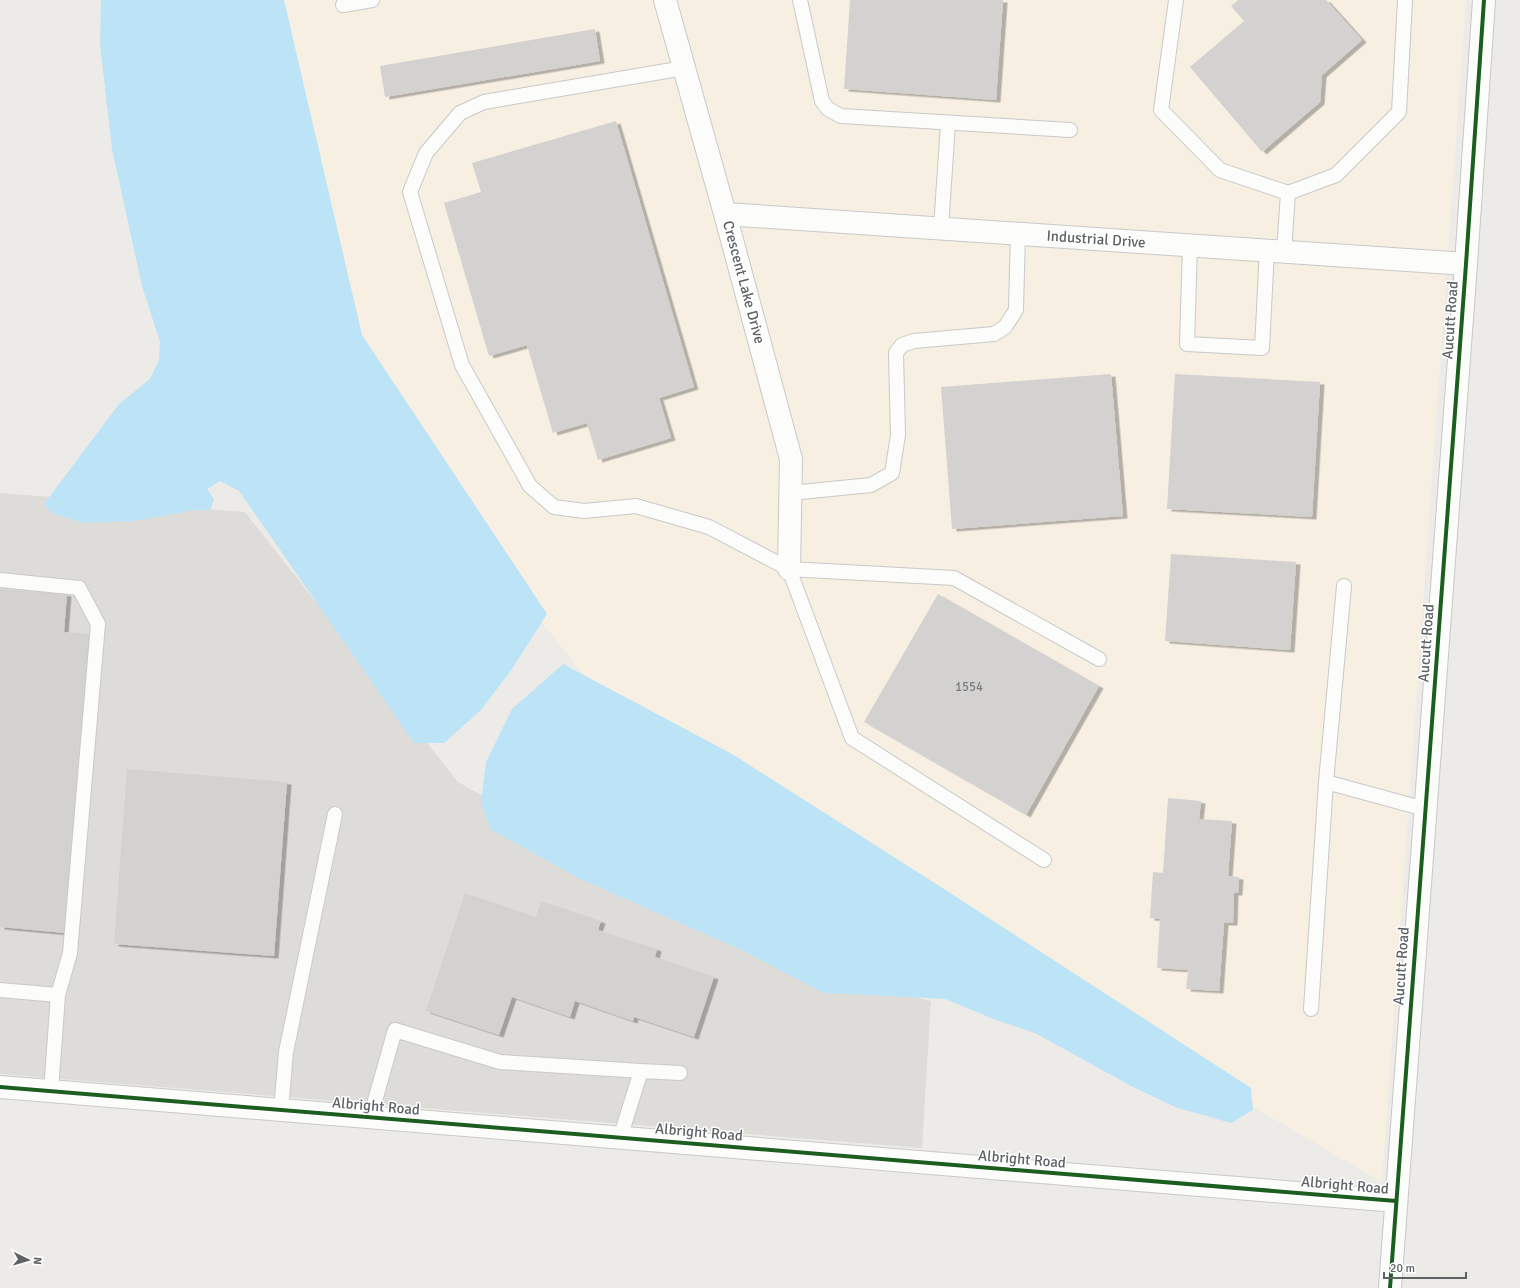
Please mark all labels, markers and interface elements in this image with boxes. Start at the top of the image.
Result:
street label: Crescent Lake Drive [719,219,769,345]
street label: Industrial Drive [1046,227,1146,251]
street label: Aucutt Road [1438,280,1462,360]
street label: Aucutt Road [1414,603,1438,683]
house number: 1554 [955,679,983,695]
street label: Aucutt Road [1389,926,1413,1006]
street label: Albright Road [331,1093,421,1119]
street label: Albright Road [654,1119,744,1145]
street label: Albright Road [977,1146,1067,1172]
street label: Albright Road [1300,1172,1390,1198]
north arrow [8,1240,48,1280]
scale bar [1384,1254,1466,1280]
text: N [31,1256,44,1265]
text: 20 m [1390,1261,1415,1276]

